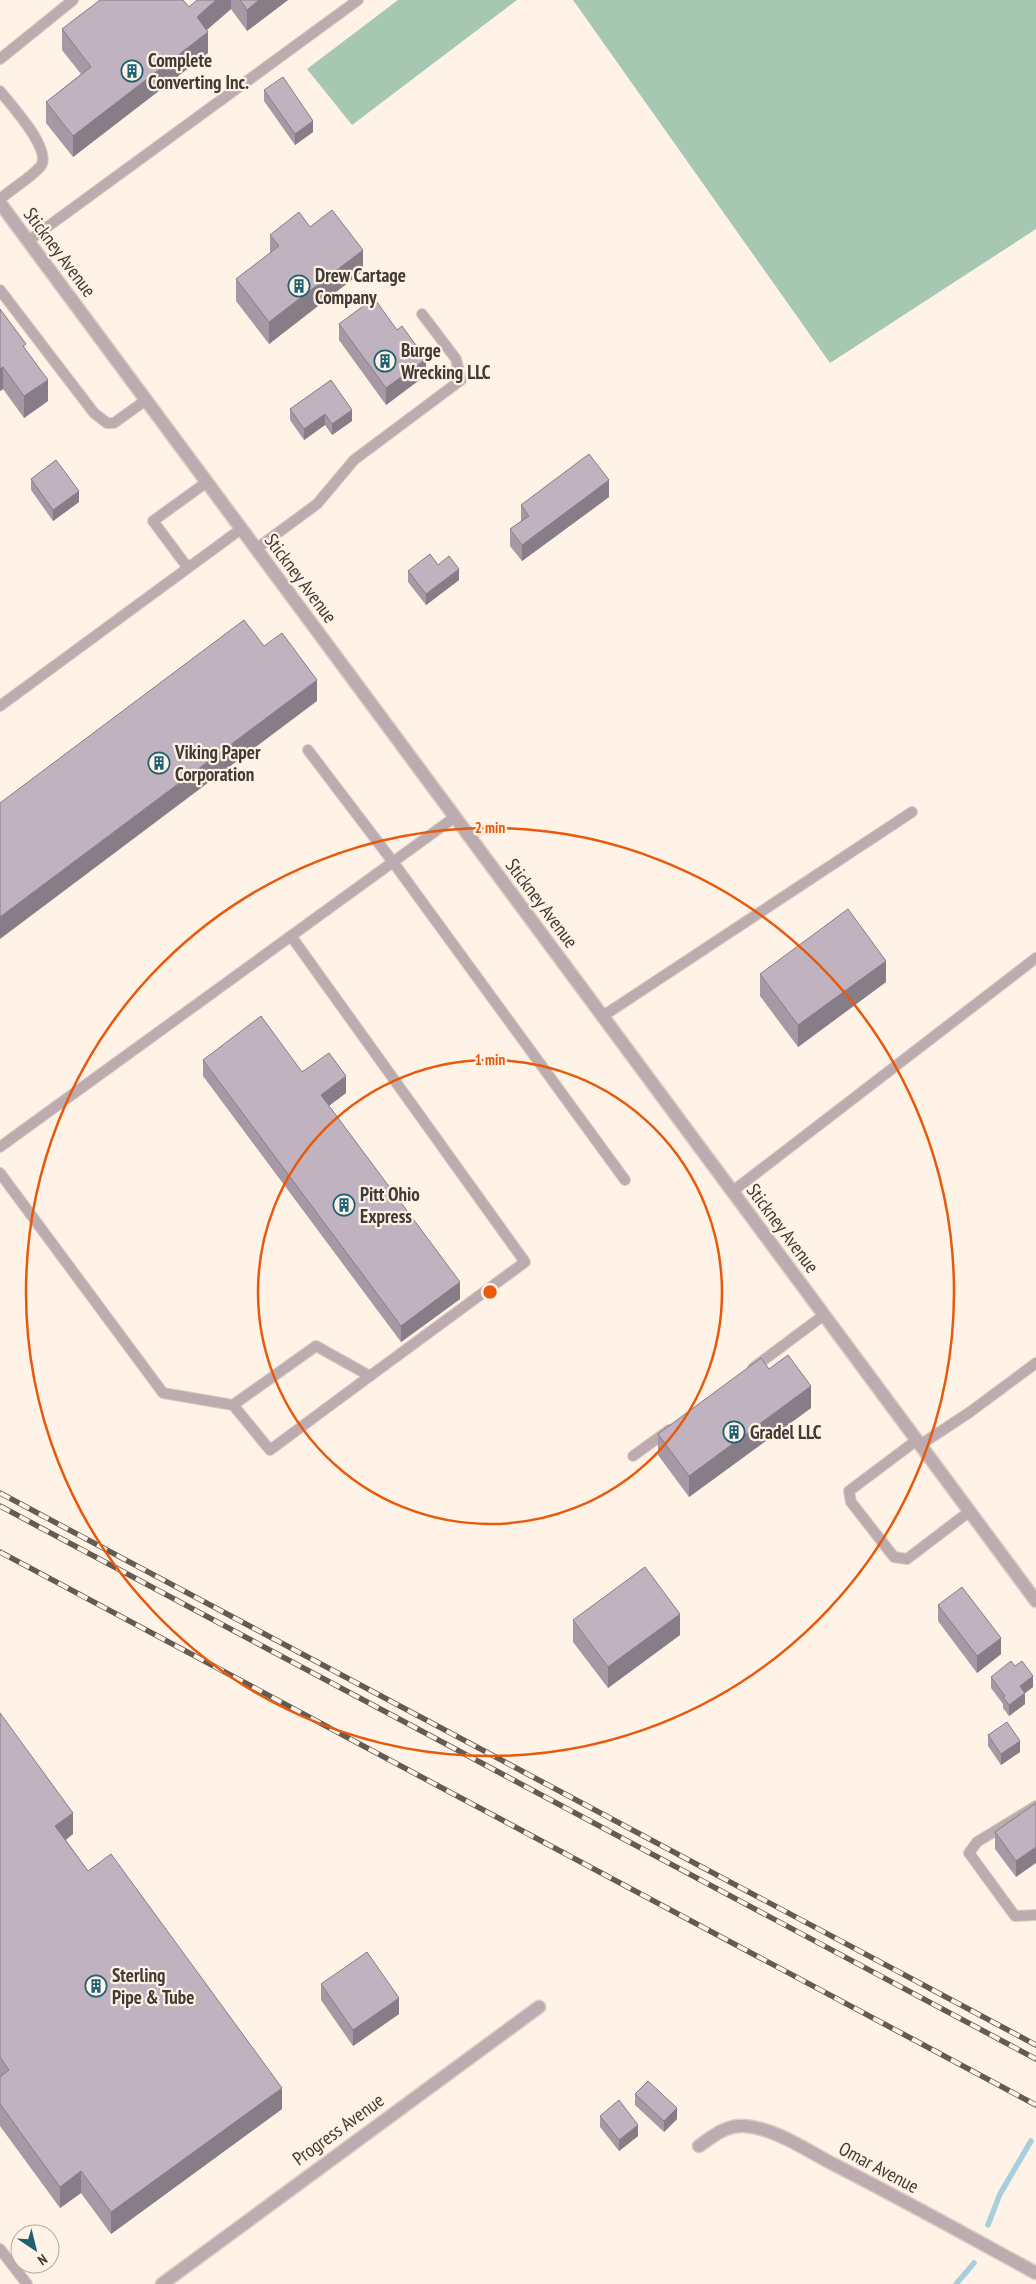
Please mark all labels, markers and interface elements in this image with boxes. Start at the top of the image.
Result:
place label: Complete Converting Inc. [148,48,249,94]
building icon: Complete Converting Inc. [120,59,144,83]
street label: Stickney Avenue [19,203,101,302]
place label: Drew Cartage Company [315,263,406,309]
building icon: Drew Cartage Company [287,274,311,298]
place label: Burge Wrecking LLC [400,338,491,384]
building icon: Burge Wrecking LLC [373,349,397,373]
street label: Stickney Avenue [260,529,342,628]
place label: Viking Paper Corporation [174,740,261,786]
building icon: Viking Paper Corporation [147,751,171,775]
text: 2 min [475,818,505,837]
street label: Stickney Avenue [501,854,583,953]
text: 1 min [475,1050,505,1069]
street label: Stickney Avenue [742,1179,824,1278]
place label: Pitt Ohio Express [360,1182,420,1228]
building icon: Pitt Ohio Express [332,1193,356,1217]
centre of rings [481,1283,499,1301]
building icon: Gradel LLC [722,1420,746,1444]
place label: Gradel LLC [750,1420,822,1444]
place label: Sterling Pipe & Tube [112,1963,194,2009]
building icon: Sterling Pipe & Tube [84,1974,108,1998]
street label: Progress Avenue [288,2088,389,2170]
street label: Omar Avenue [835,2136,923,2198]
north arrow [10,2224,60,2274]
text: N [34,2250,51,2269]

